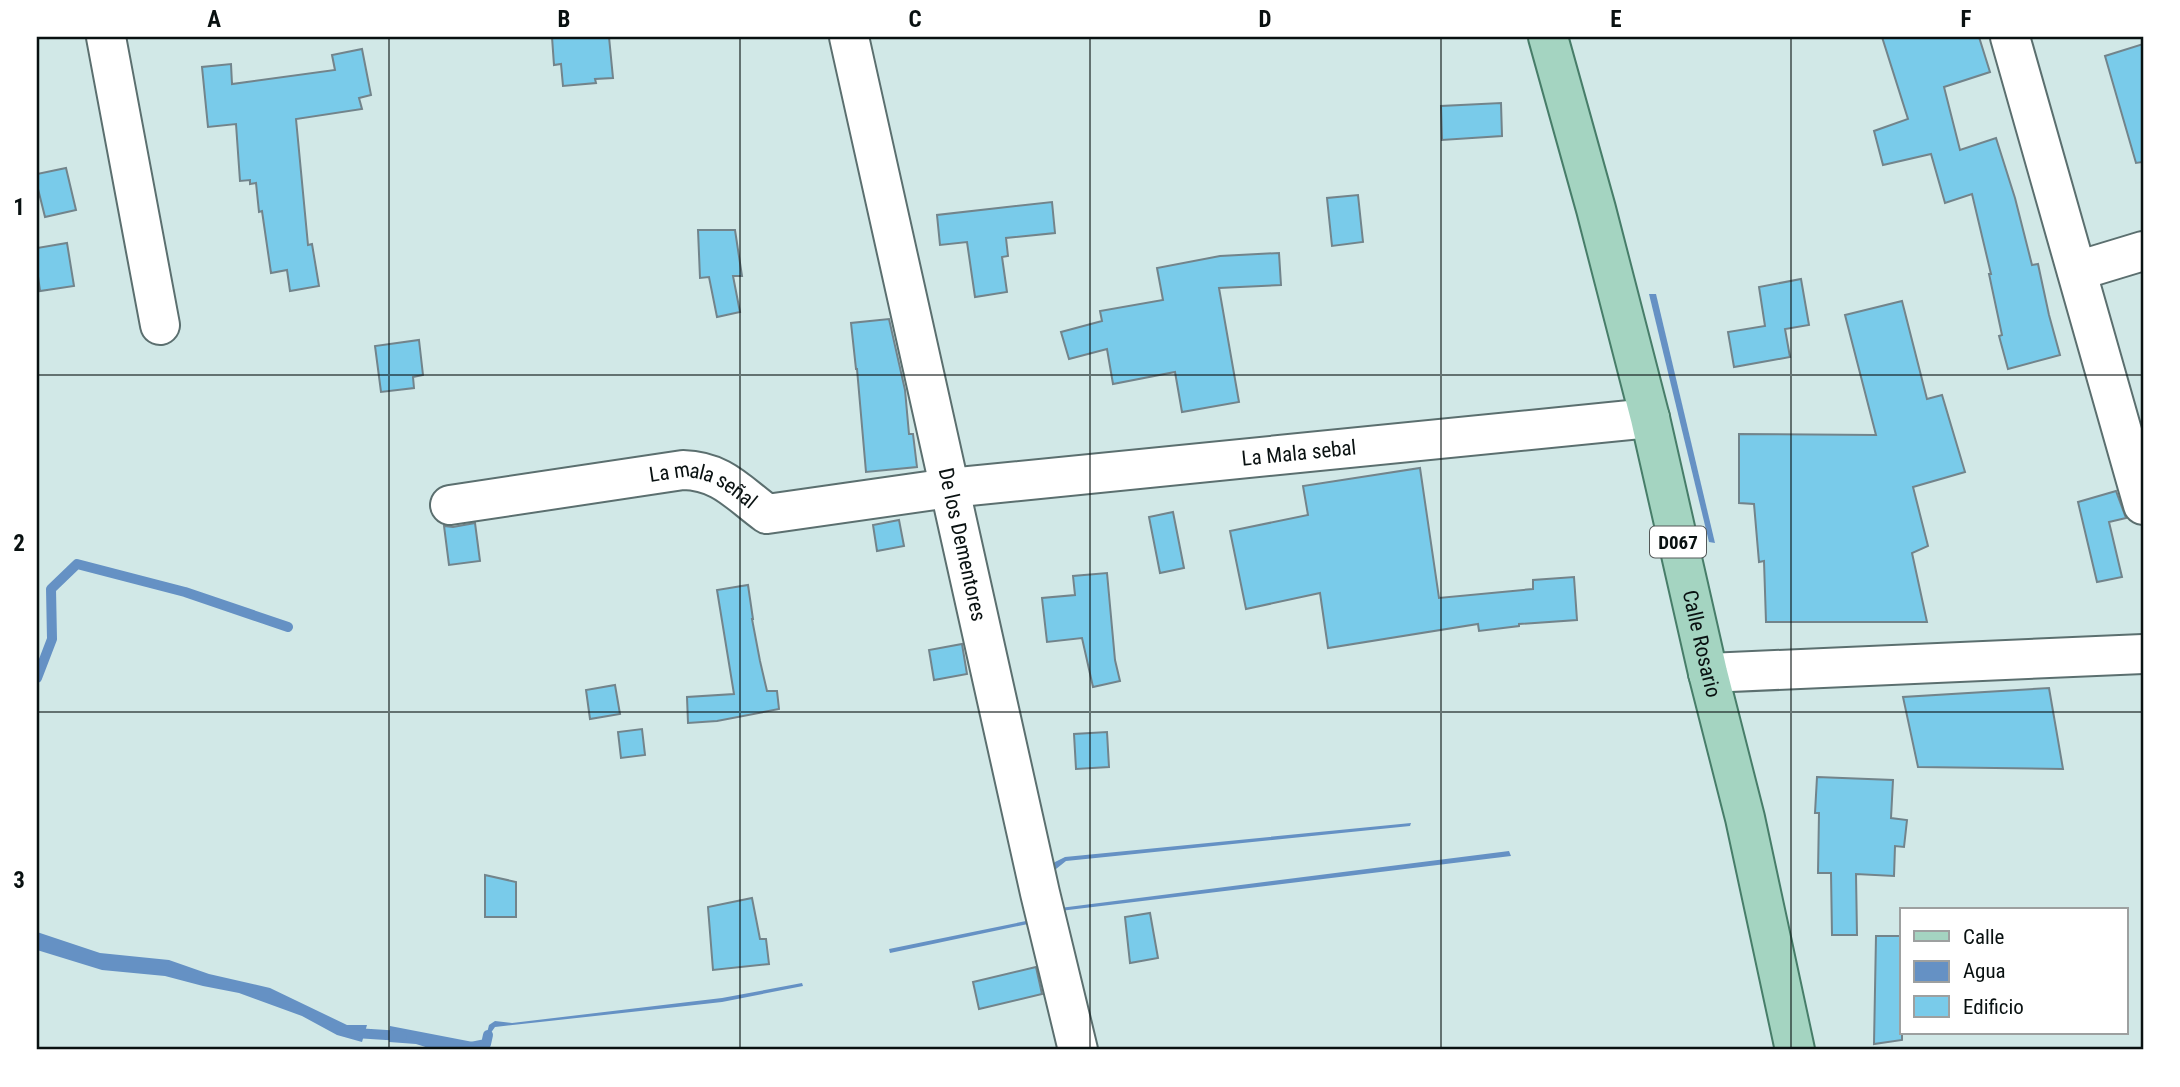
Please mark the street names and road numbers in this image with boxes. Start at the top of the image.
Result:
street label: La Mala sebal [1240,435,1357,471]
street label: La mala señal [647,457,762,513]
street label: De los Dementores [934,466,991,623]
road number: D067 [1650,526,1706,558]
street label: Calle Rosario [1678,588,1726,700]

